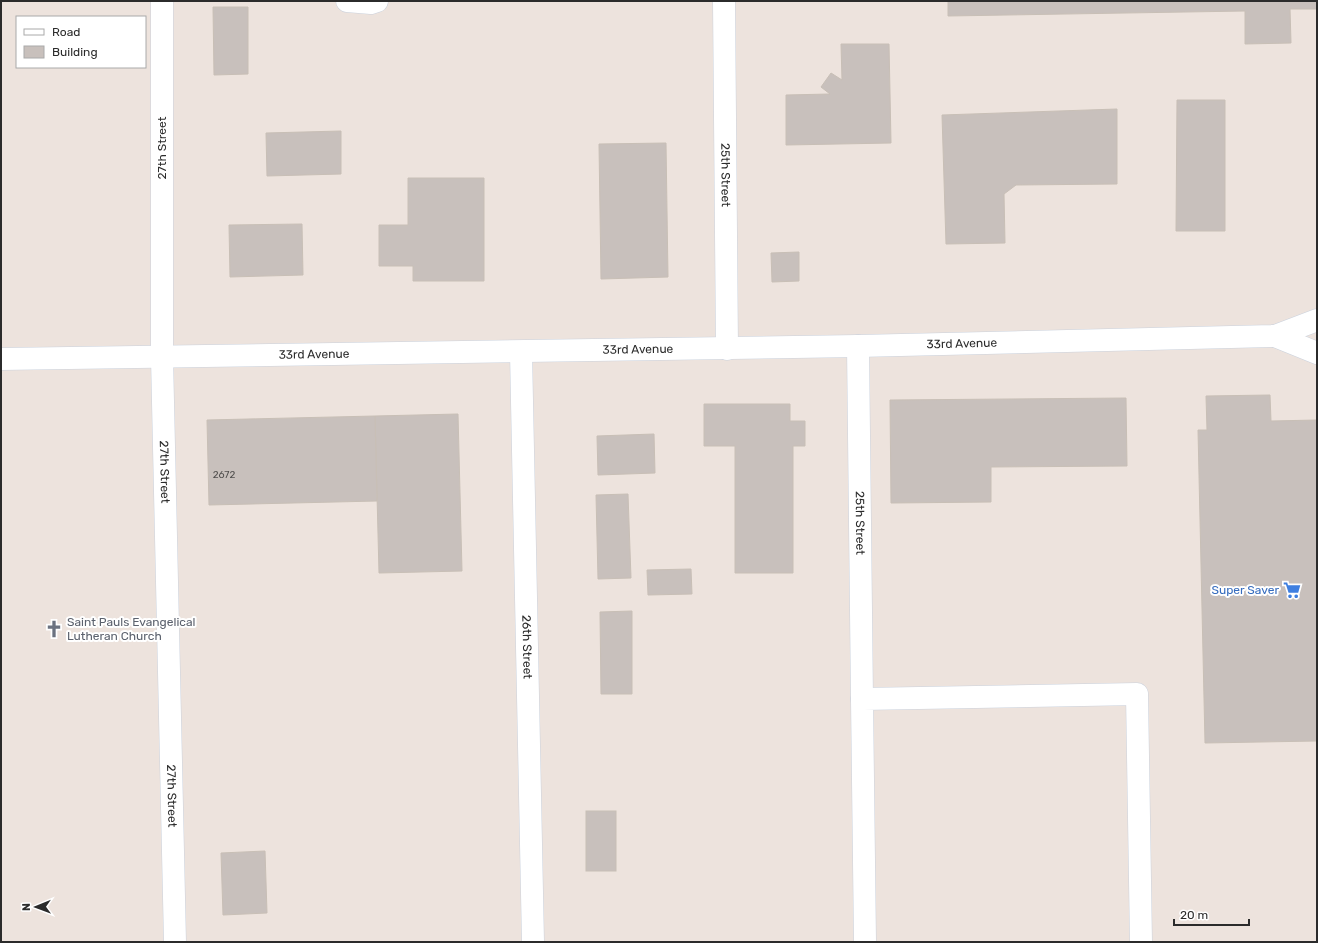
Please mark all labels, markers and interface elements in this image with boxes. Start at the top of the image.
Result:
legend [16,16,146,68]
text: Road [52,25,80,39]
text: Building [52,45,98,59]
street label: 27th Street [155,116,169,179]
street label: 25th Street [718,143,733,207]
street label: 33rd Avenue [926,336,998,351]
street label: 33rd Avenue [602,342,674,357]
street label: 33rd Avenue [278,347,350,362]
street label: 27th Street [157,440,172,504]
house number: 2672 [213,469,235,481]
street label: 25th Street [853,491,867,555]
supermarket icon: Super Saver [1282,580,1302,600]
place label: Super Saver [1212,583,1279,597]
place label: Saint Pauls Evangelical Lutheran Church [67,615,196,643]
street label: 26th Street [519,615,535,679]
church icon: Saint Pauls Evangelical Lutheran Church [44,619,64,639]
street label: 27th Street [164,764,179,828]
north arrow [16,887,56,927]
scale bar [1174,901,1249,927]
text: N [20,903,33,911]
text: 20 m [1180,908,1208,922]

